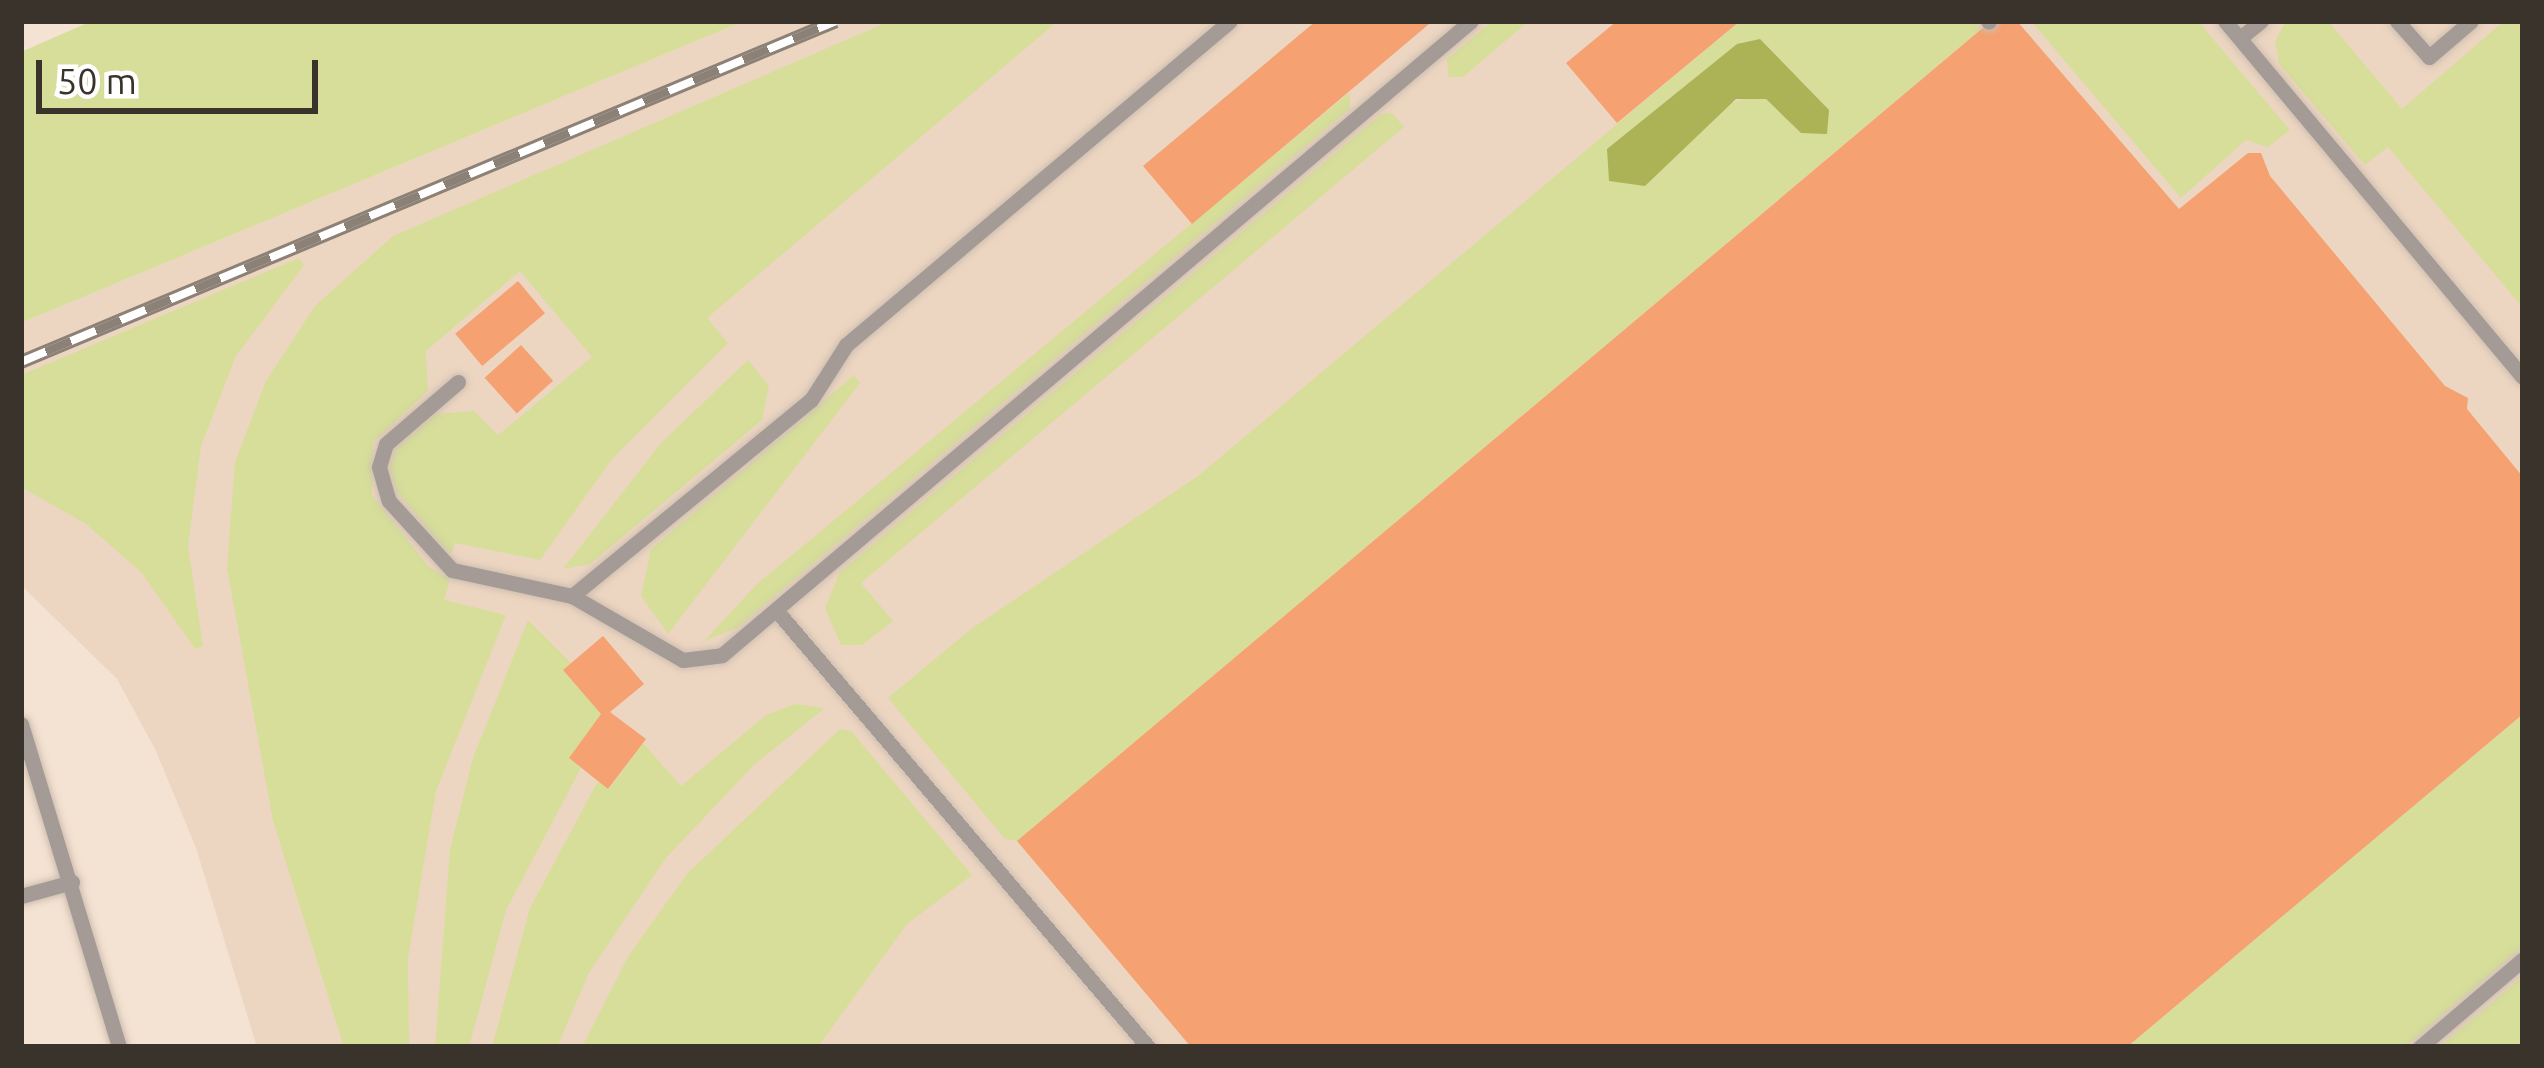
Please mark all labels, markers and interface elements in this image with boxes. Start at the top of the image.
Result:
scale bar [42,36,324,110]
text: 50 m [57,60,137,101]

